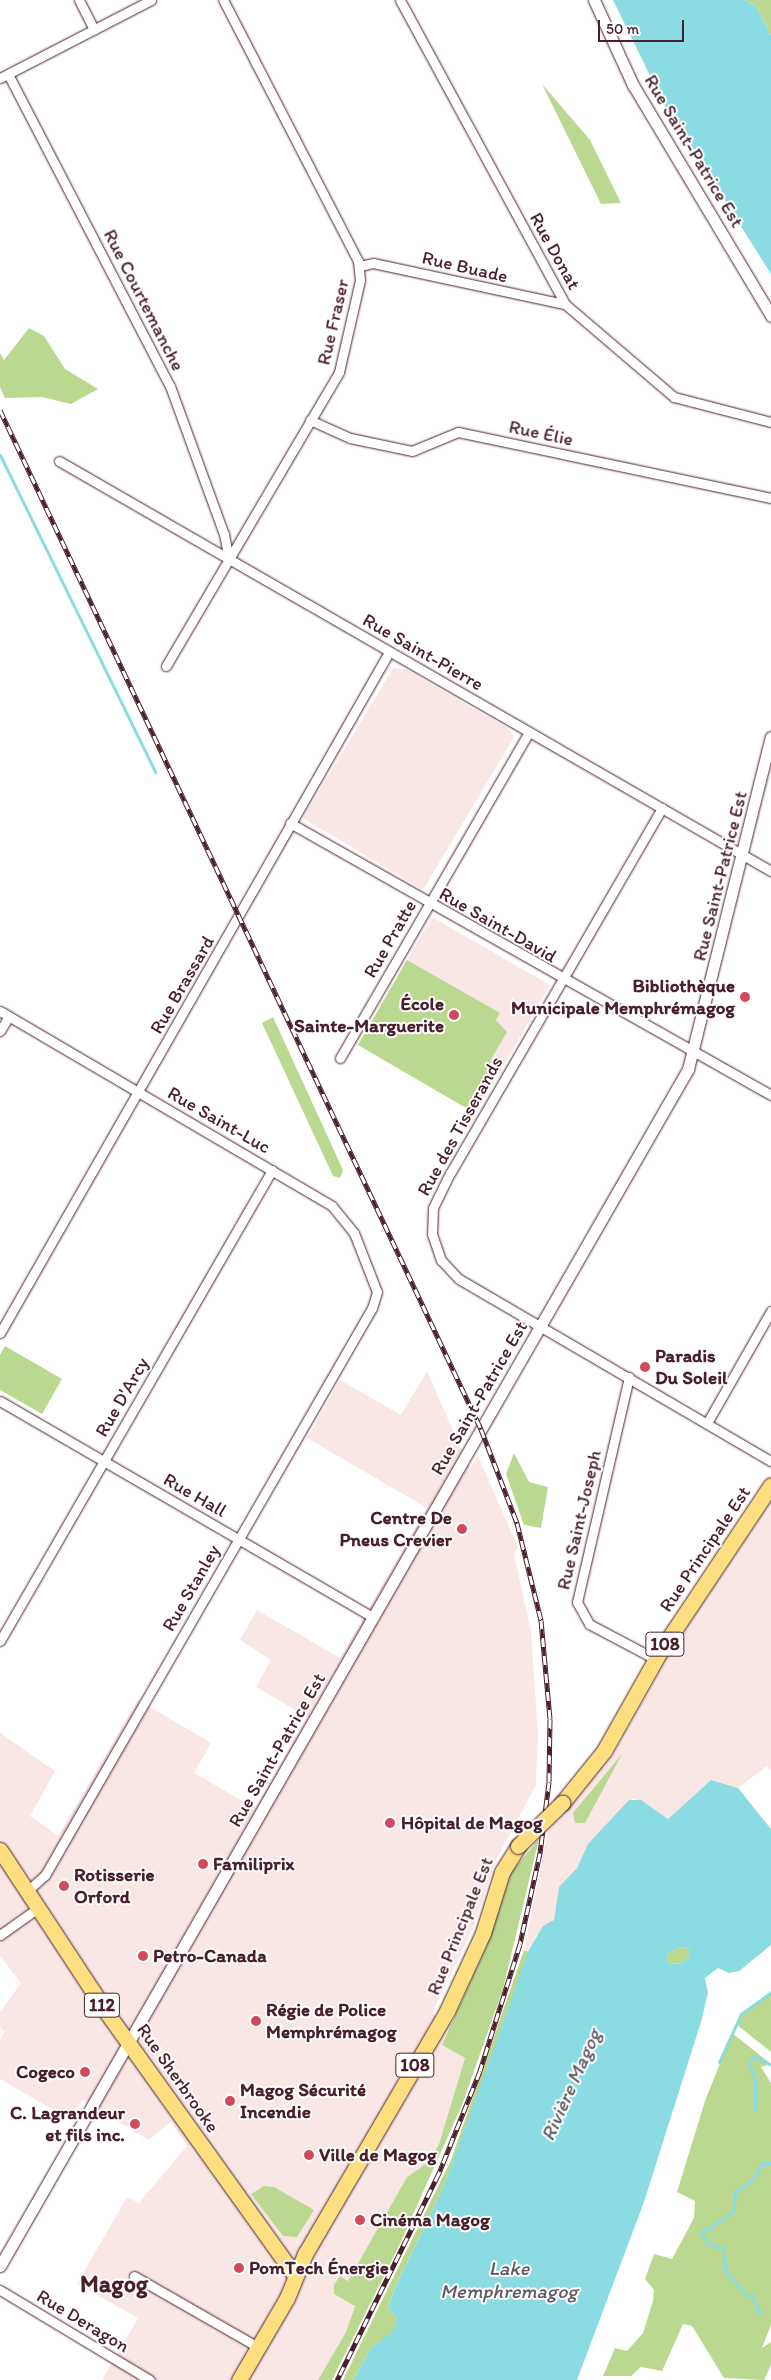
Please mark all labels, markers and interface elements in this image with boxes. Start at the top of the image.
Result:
scale bar [601,10,687,42]
text: 50 m [606,20,639,38]
street label: Rue Saint-Patrice Est [639,70,749,232]
street label: Rue Donat [524,208,586,294]
street label: Rue Courtemanche [98,225,190,375]
street label: Rue Buade [420,246,510,288]
street label: Rue Fraser [312,277,354,367]
street label: Rue Élie [507,415,575,451]
street label: Rue Saint-Pierre [359,608,487,696]
street label: Rue Saint-Patrice Est [688,789,752,963]
street label: Rue Saint-David [435,882,561,968]
street label: Rue Pratte [359,896,421,982]
street label: Rue Brassard [145,932,219,1038]
place label: Bibliothèque Municipale Memphrémagog [511,975,735,1019]
marker: Bibliothèque Municipale Memphrémagog [739,991,751,1003]
place label: École Sainte-Marguerite [294,993,444,1037]
marker: École Sainte-Marguerite [448,1009,460,1021]
street label: Rue des Tisserands [412,1052,508,1200]
street label: Rue Saint-Luc [163,1081,275,1159]
street label: Rue Saint-Patrice Est [426,1317,532,1479]
place label: Paradis Du Soleil [655,1345,727,1389]
street label: Rue D'Arcy [90,1353,154,1441]
marker: Paradis Du Soleil [639,1361,651,1373]
street label: Rue Saint-Joseph [552,1448,606,1592]
street label: Rue Hall [159,1468,231,1522]
street label: Rue Principale Est [654,1482,756,1616]
place label: Centre De Pneus Crevier [339,1507,452,1551]
marker: Centre De Pneus Crevier [456,1523,468,1535]
street label: Rue Stanley [157,1541,225,1635]
road number: 108 [645,1628,685,1660]
street label: Rue Saint-Patrice Est [224,1669,330,1831]
place label: Hôpital de Magog [401,1812,543,1834]
marker: Hôpital de Magog [383,1816,397,1830]
place label: Familiprix [213,1853,294,1875]
street label: Rue Principale Est [422,1854,498,1998]
marker: Familiprix [197,1858,209,1870]
place label: Rotisserie Orford [74,1864,155,1908]
marker: Rotisserie Orford [58,1880,70,1892]
place label: Petro-Canada [153,1945,267,1967]
marker: Petro-Canada [137,1950,149,1962]
road number: 112 [83,1990,121,2020]
place label: Régie de Police Memphrémagog [266,1999,396,2043]
marker: Régie de Police Memphrémagog [250,2015,262,2027]
street label: Rue Sherbrooke [132,2019,224,2137]
water label: Rivière Magog [536,2026,606,2144]
road number: 108 [395,2050,435,2080]
place label: Cogeco [16,2061,75,2083]
marker: Cogeco [79,2066,91,2078]
place label: Magog Sécurité Incendie [240,2079,366,2123]
marker: Magog Sécurité Incendie [224,2095,236,2107]
place label: C. Lagrandeur et fils inc. [10,2102,125,2146]
marker: C. Lagrandeur et fils inc. [129,2118,141,2130]
place label: Ville de Magog [319,2144,437,2166]
marker: Ville de Magog [303,2149,315,2161]
place label: Cinéma Magog [370,2209,490,2231]
marker: Cinéma Magog [354,2214,366,2226]
place label: PomTech Énergie [249,2257,389,2279]
water label: Lake Memphremagog [440,2257,578,2304]
marker: PomTech Énergie [233,2262,245,2274]
district label: Magog [80,2270,148,2298]
street label: Rue Deragon [33,2284,133,2358]

